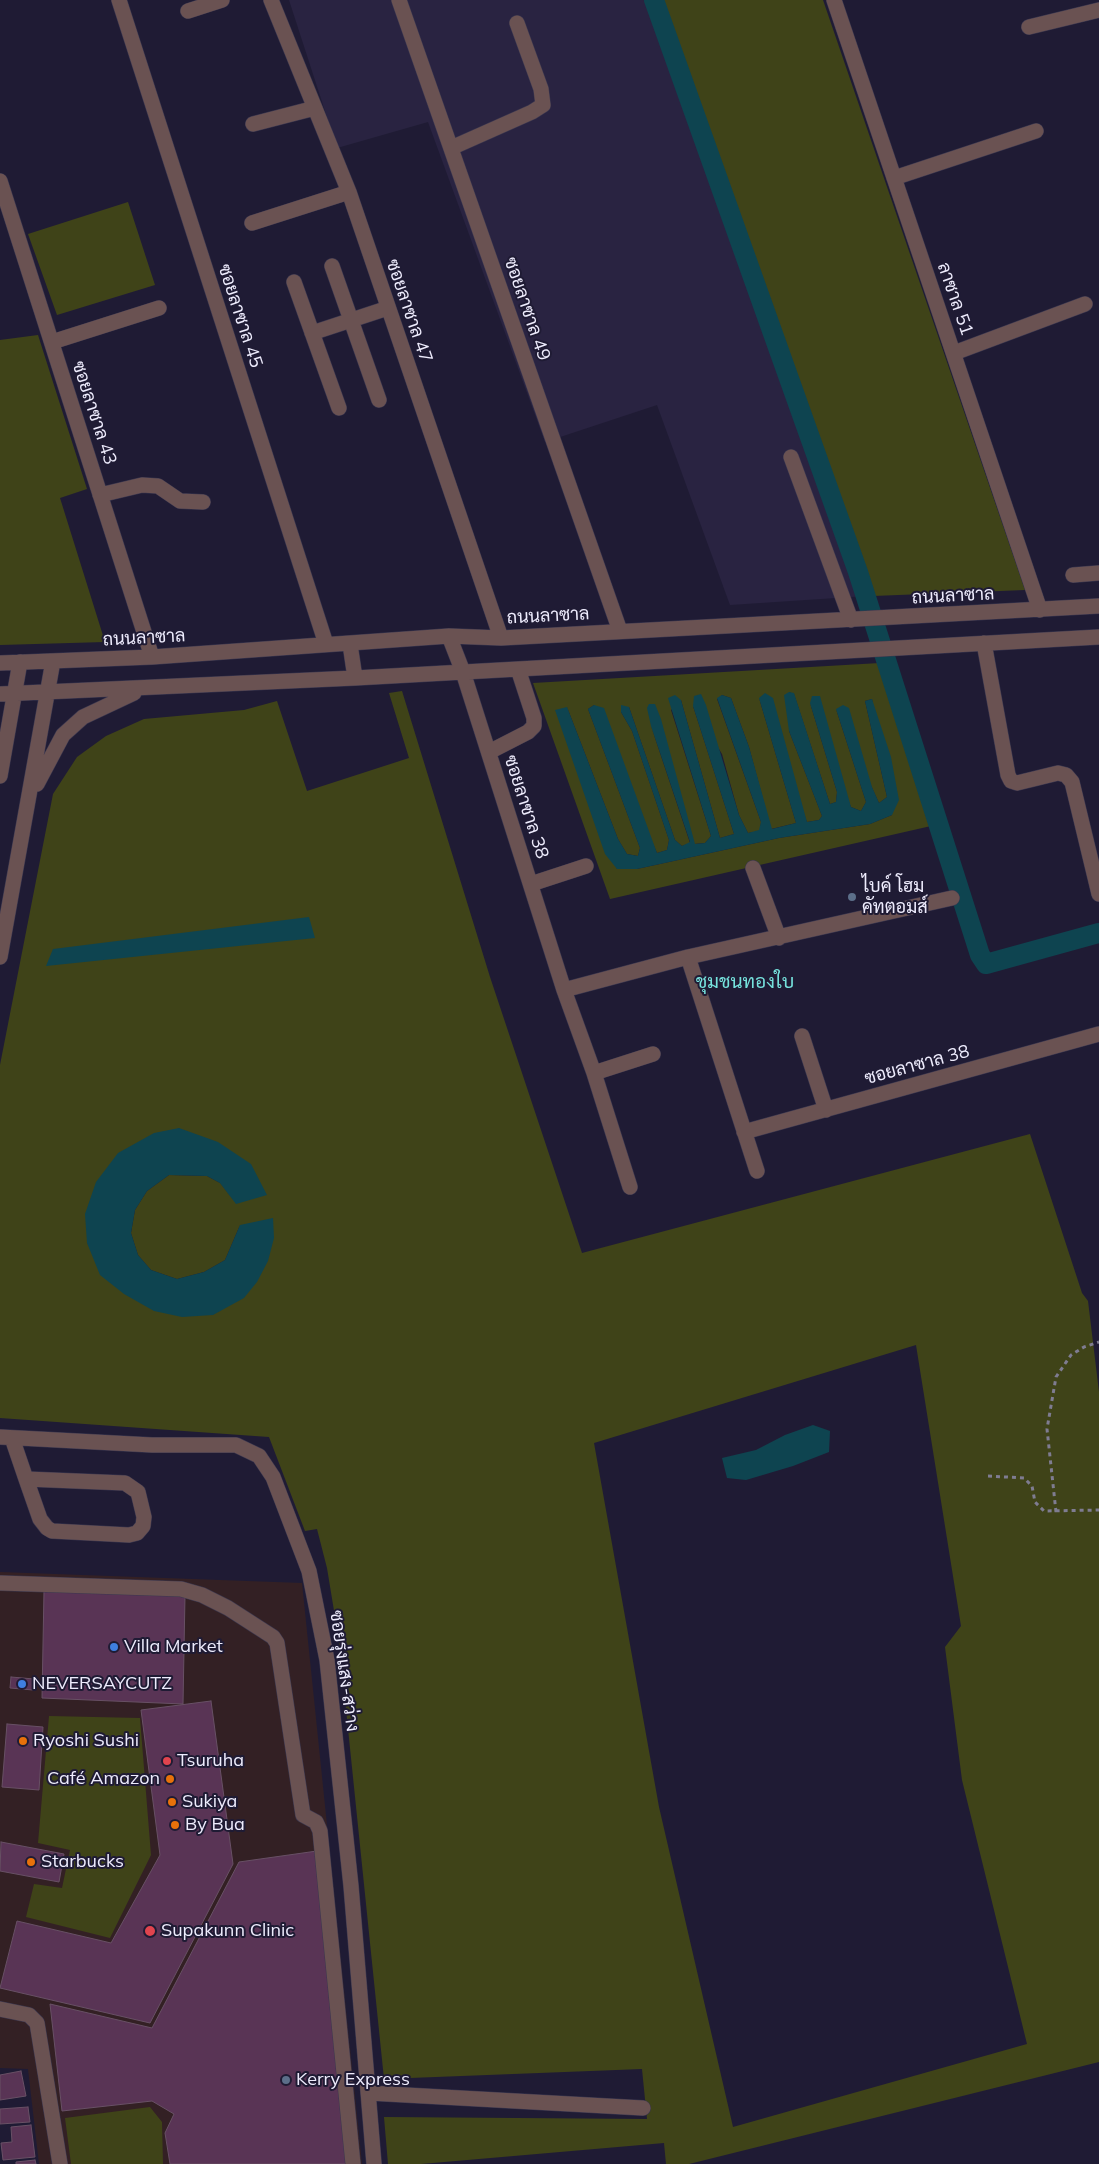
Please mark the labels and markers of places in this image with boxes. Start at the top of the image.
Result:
place label: ไบค์ โฮม คัทตอมส์ [862,876,928,919]
marker: ไบค์ โฮม คัทตอมส์ [846,891,858,903]
place label: Villa Market [124,1636,223,1658]
marker: Villa Market [108,1641,120,1653]
place label: NEVERSAYCUTZ [32,1673,172,1695]
marker: NEVERSAYCUTZ [16,1678,28,1690]
place label: Ryoshi Sushi [33,1730,139,1752]
marker: Ryoshi Sushi [17,1735,29,1747]
place label: Tsuruha [177,1750,244,1772]
marker: Tsuruha [161,1755,173,1767]
place label: Café Amazon [47,1768,160,1790]
marker: Café Amazon [164,1773,176,1785]
place label: Sukiya [182,1791,237,1813]
marker: Sukiya [166,1796,178,1808]
place label: By Bua [185,1814,245,1836]
marker: By Bua [169,1819,181,1831]
place label: Starbucks [41,1851,124,1873]
marker: Starbucks [25,1856,37,1868]
place label: Supakunn Clinic [161,1920,294,1942]
marker: Supakunn Clinic [143,1924,157,1938]
place label: Kerry Express [296,2069,410,2091]
marker: Kerry Express [280,2074,292,2086]

